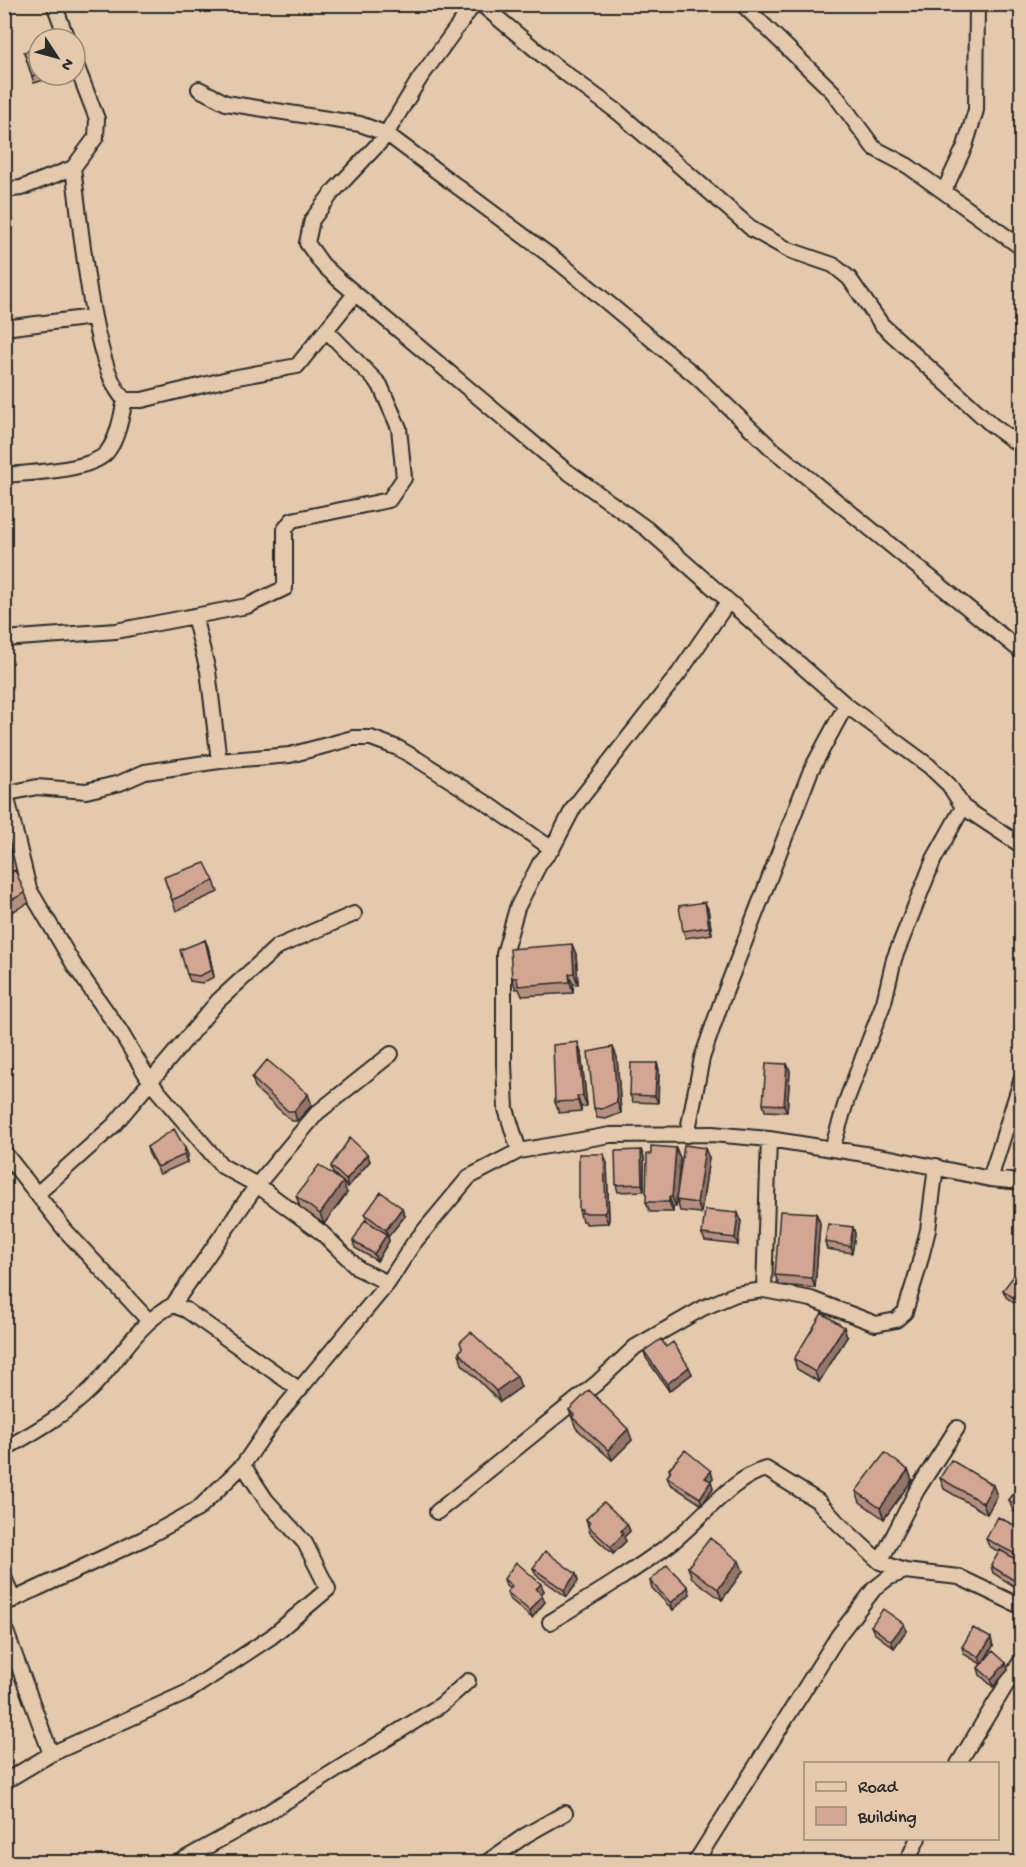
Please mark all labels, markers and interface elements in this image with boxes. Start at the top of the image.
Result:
north arrow [27,27,87,87]
text: N [55,54,77,74]
legend [804,1762,999,1840]
text: Road [858,1778,899,1799]
text: Building [857,1808,917,1829]

